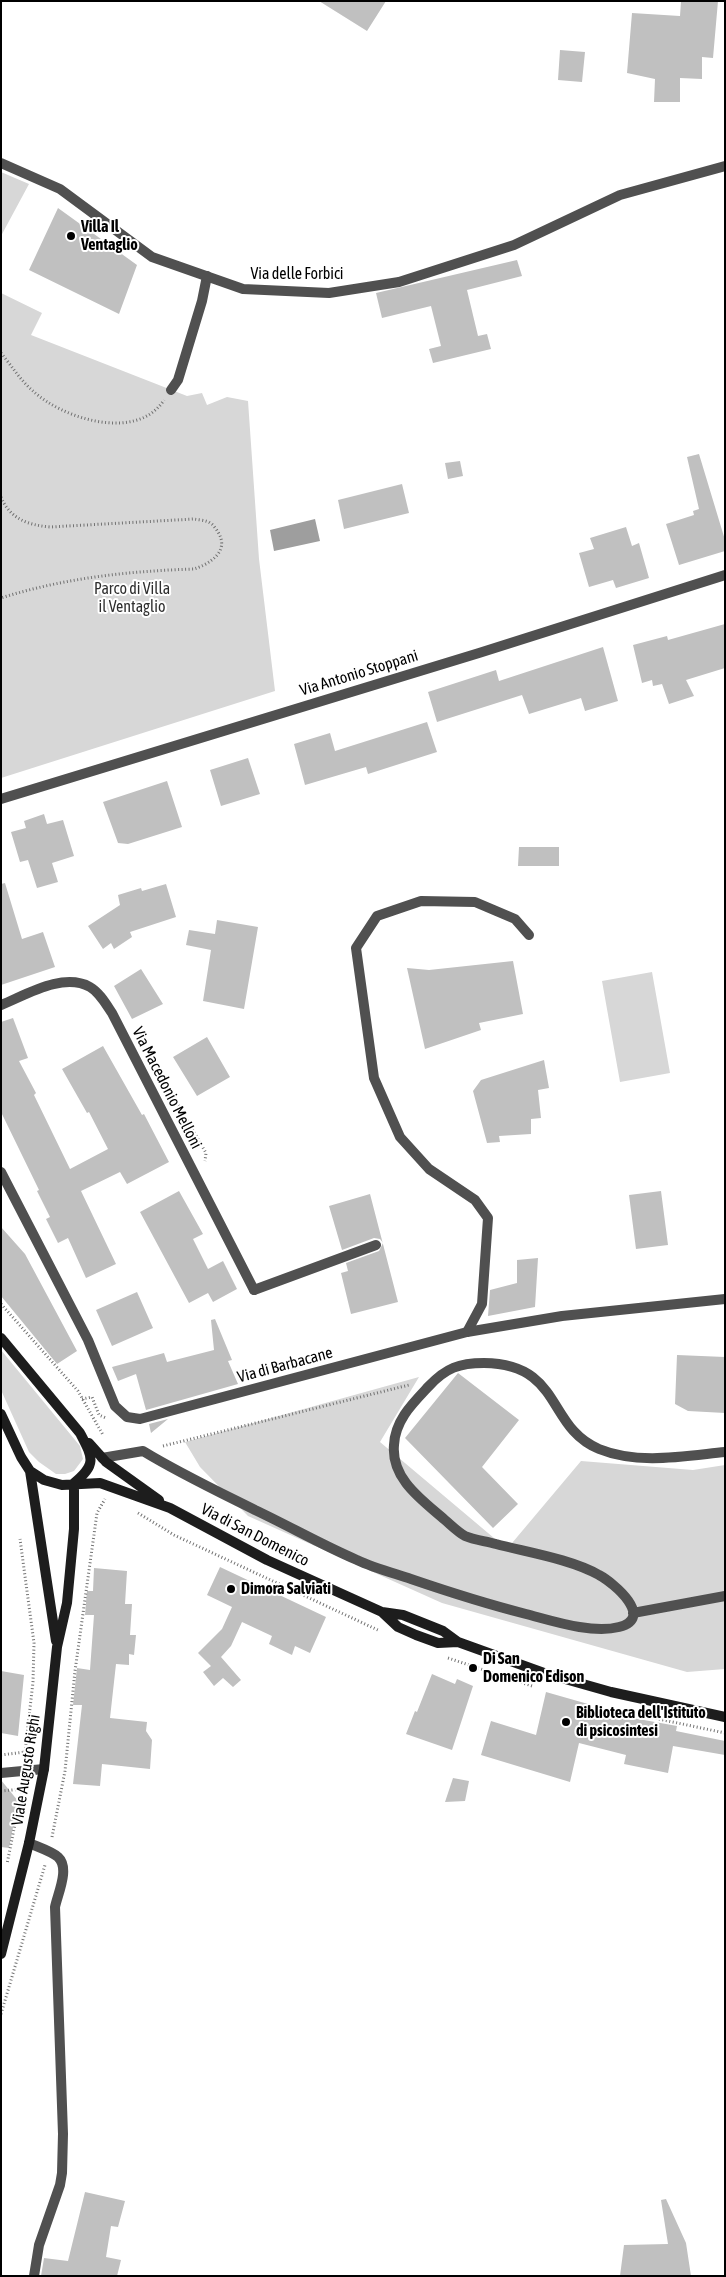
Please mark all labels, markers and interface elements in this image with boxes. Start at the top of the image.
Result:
place label: Villa Il Ventaglio [81,217,138,255]
marker: Villa Il Ventaglio [65,230,77,242]
street label: Via delle Forbici [250,264,344,284]
park label: Parco di Villa il Ventaglio [94,579,170,617]
street label: Via Antonio Stoppani [298,646,420,700]
street label: Via Macedonio Melloni [128,1024,206,1152]
street label: Via di Barbacane [235,1343,335,1387]
street label: Via di San Domenico [198,1499,312,1571]
place label: Dimora Salviati [241,1579,331,1599]
marker: Dimora Salviati [225,1583,237,1595]
place label: Di San Domenico Edison [483,1649,584,1687]
marker: Di San Domenico Edison [467,1662,479,1674]
place label: Biblioteca dell'Istituto di psicosintesi [576,1703,706,1741]
street label: Viale Augusto Righi [8,1713,44,1827]
marker: Biblioteca dell'Istituto di psicosintesi [560,1716,572,1728]

